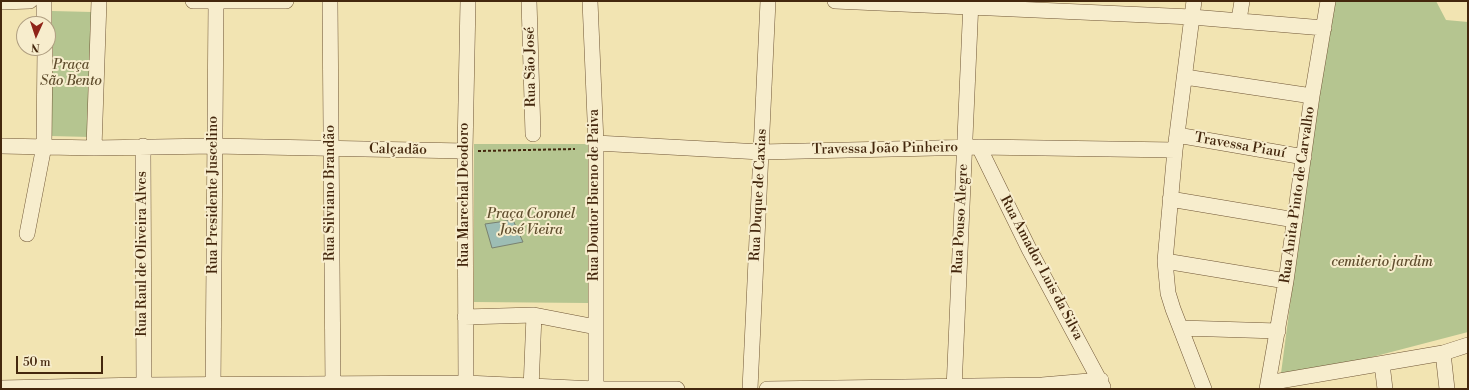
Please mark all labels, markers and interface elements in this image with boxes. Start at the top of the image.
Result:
north arrow [16,16,56,56]
street label: Rua São José [522,27,540,107]
text: N [31,40,40,54]
park label: Praça São Bento [40,58,102,90]
street label: Rua Anita Pinto de Carvalho [1277,105,1319,285]
street label: Rua Doutor Bueno de Paiva [587,109,603,281]
street label: Rua Presidente Juscelino [206,116,222,274]
street label: Rua Marechal Deodoro [457,123,473,267]
street label: Rua Silviano Brandão [323,125,339,261]
street label: Rua Duque de Caxias [747,128,771,262]
street label: Travessa Piauí [1193,130,1287,162]
street label: Travessa João Pinheiro [812,139,958,159]
street label: Calçadão [369,141,427,159]
street label: Rua Pouso Alegre [950,163,972,275]
street label: Rua Raul de Oliveira Alves [135,171,151,337]
street label: Rua Amador Luis da Silva [996,193,1086,343]
park label: Praça Coronel José Vieira [487,207,575,240]
park label: cemiterio jardim [1331,255,1433,271]
scale bar [18,348,105,374]
text: 50 m [23,355,51,370]

